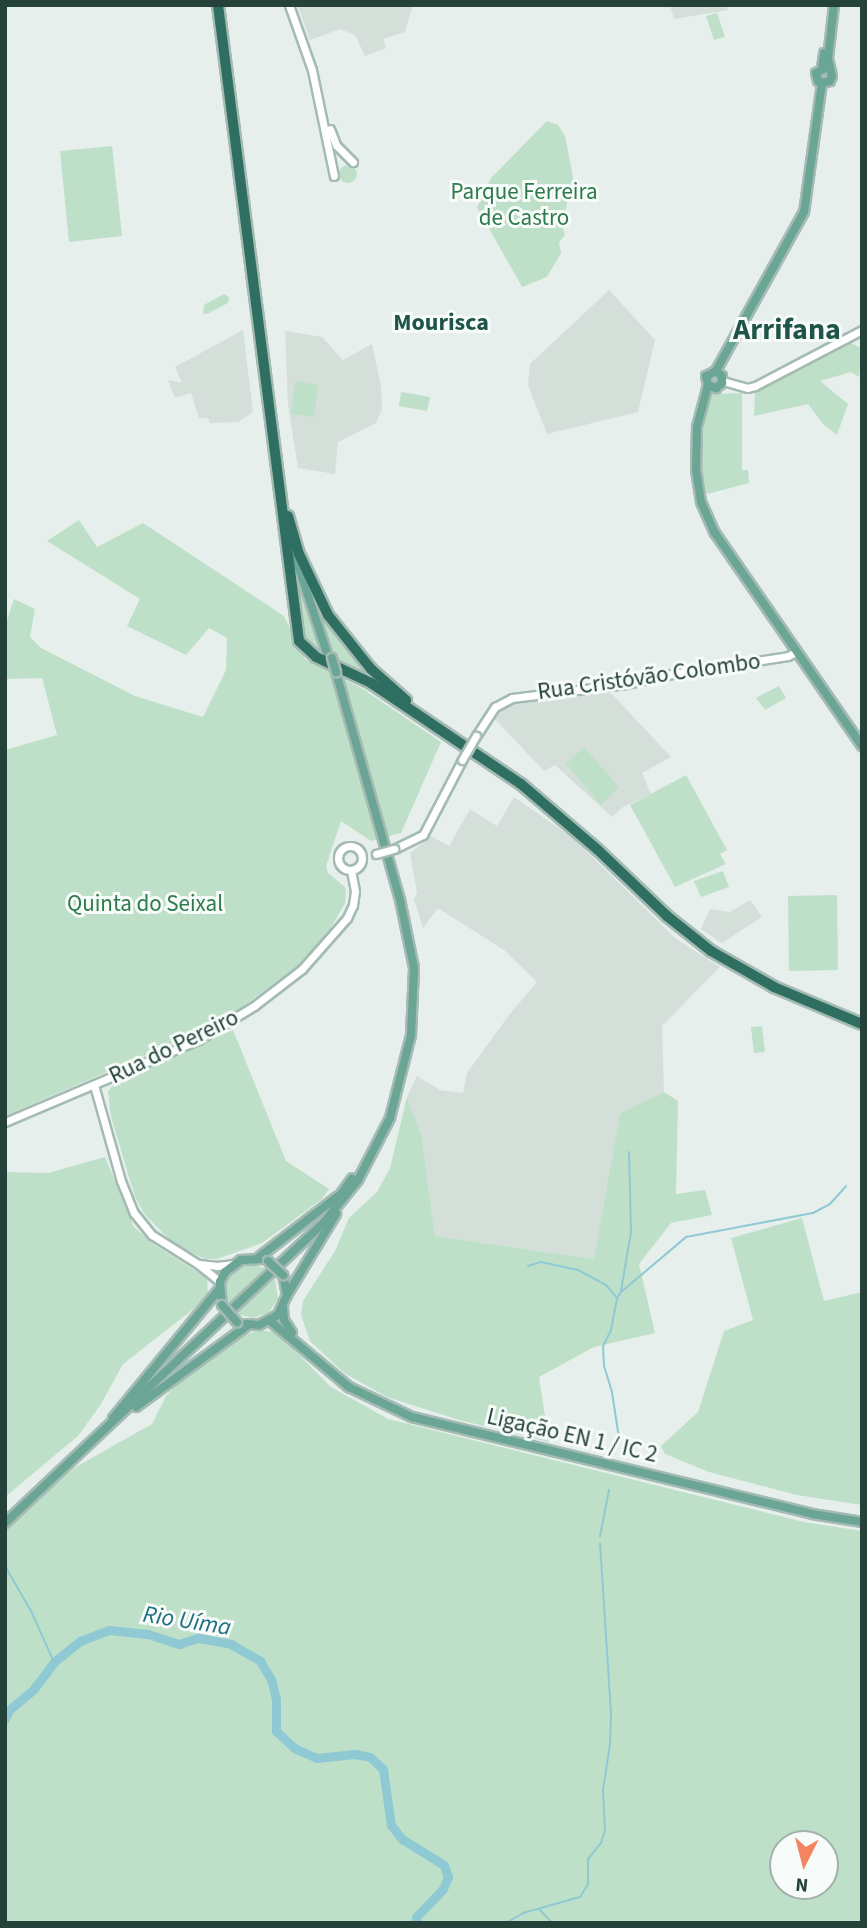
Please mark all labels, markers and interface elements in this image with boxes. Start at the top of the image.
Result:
park label: Parque Ferreira de Castro [451,178,597,232]
district label: Mourisca [393,309,489,337]
district label: Arrifana [733,312,841,348]
street label: Rua Cristóvão Colombo [536,648,762,706]
park label: Quinta do Seixal [67,890,223,918]
street label: Rua do Pereiro [105,1004,243,1090]
street label: Ligação EN 1 / IC 2 [484,1403,660,1469]
water label: Rio Uíma [141,1600,233,1642]
north arrow [769,1830,839,1900]
text: N [794,1870,810,1898]

